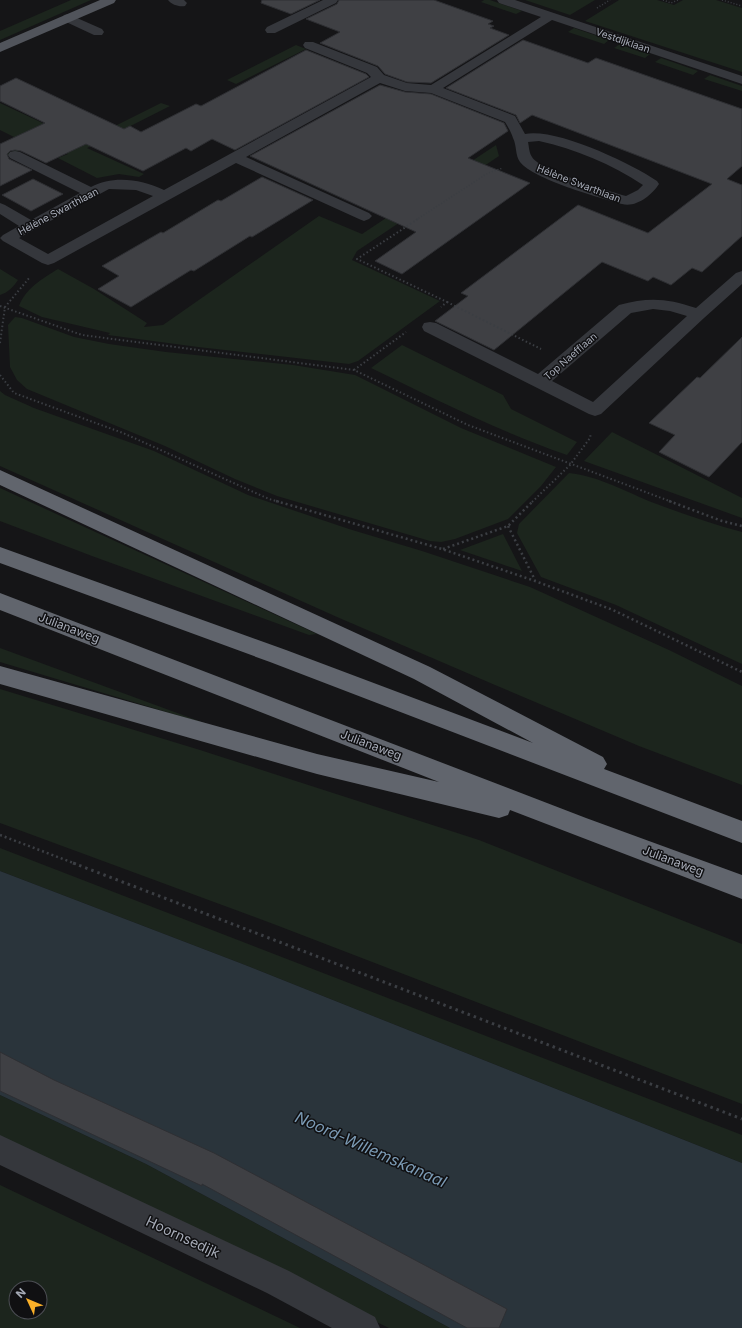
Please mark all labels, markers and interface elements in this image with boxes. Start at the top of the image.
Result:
street label: Vestdijklaan [594,25,652,55]
street label: Hélène Swarthlaan [535,161,623,205]
street label: Hélène Swarthlaan [16,185,100,237]
street label: Top Naefflaan [541,330,599,382]
street label: Julianaweg [36,609,102,646]
street label: Julianaweg [338,726,404,763]
street label: Julianaweg [640,842,706,879]
water label: Noord-Willemskanaal [292,1107,450,1191]
street label: Hoornsedijk [144,1212,223,1261]
north arrow [8,1280,48,1320]
text: N [13,1285,29,1301]

